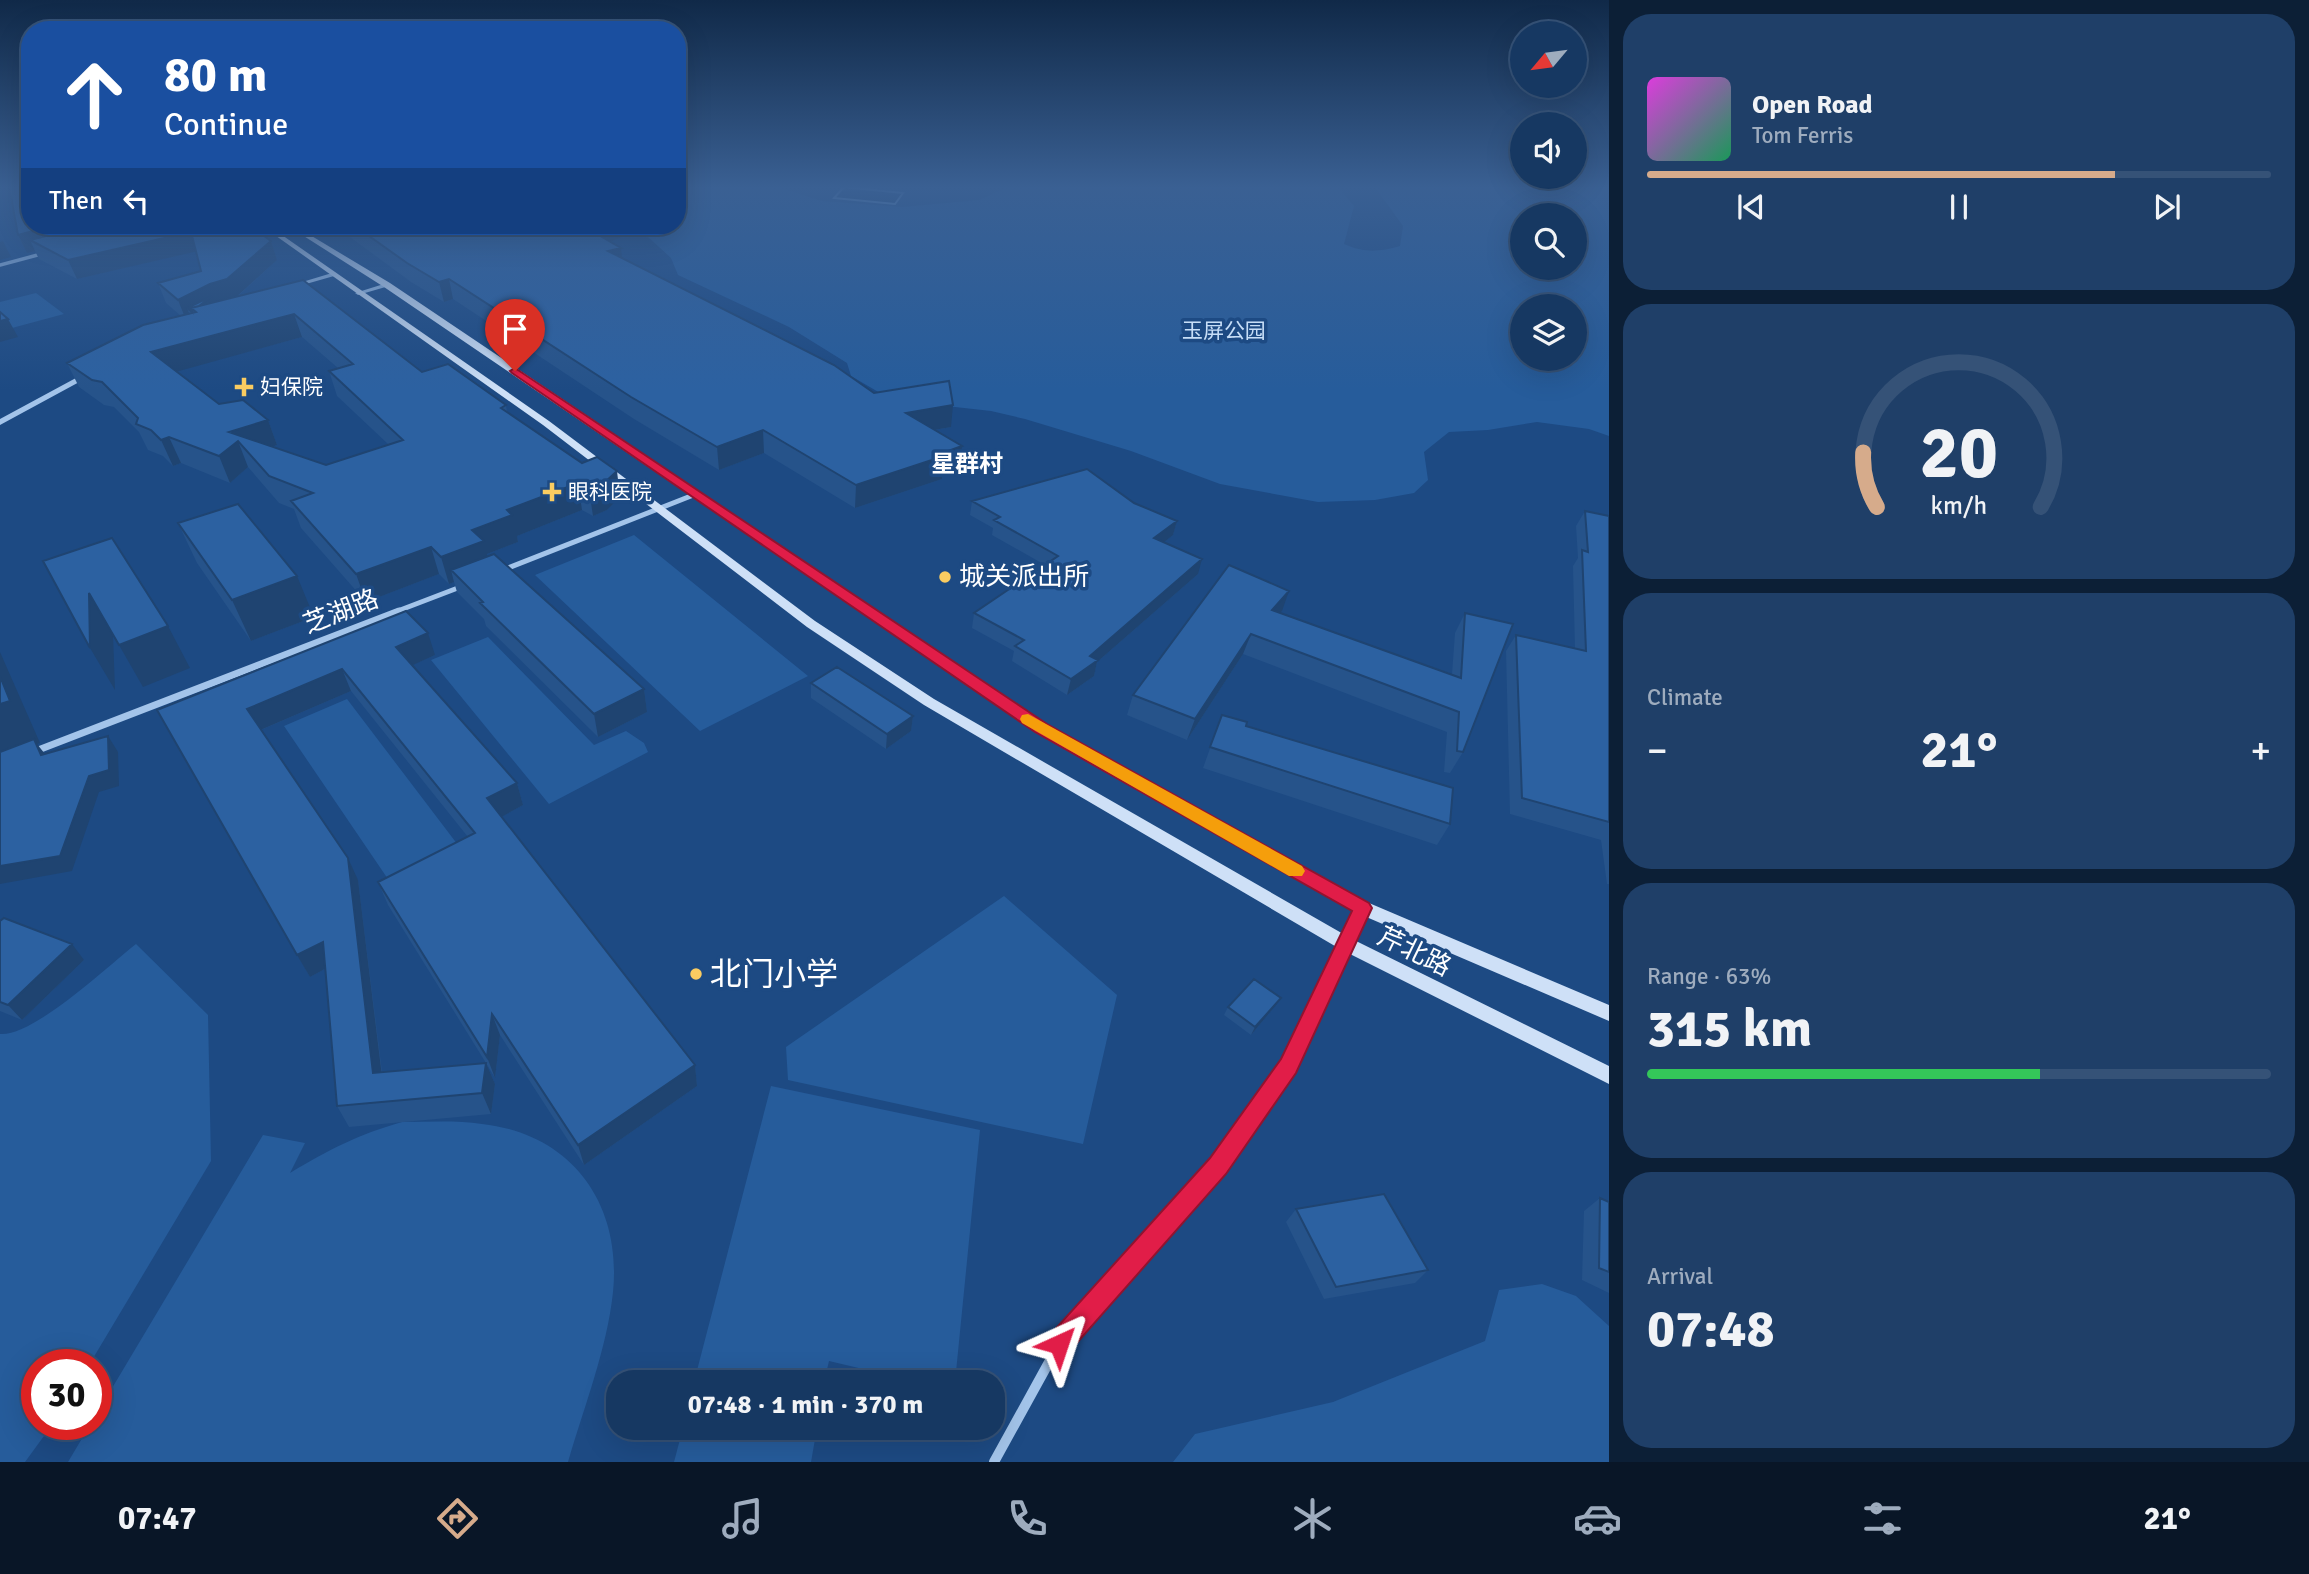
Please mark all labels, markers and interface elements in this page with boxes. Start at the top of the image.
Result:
north arrow [1510,21,1587,98]
map controls [1510,21,1587,371]
text: 80 m [164,45,267,105]
icon: ahead [49,49,140,140]
text: Open Road [1752,89,1873,121]
text: Continue [164,105,288,144]
button: sound [1510,112,1587,189]
text: Tom Ferris [1752,121,1853,150]
icon: left [117,182,155,220]
text: Then [49,185,103,217]
icon: previous [1732,188,1770,226]
icon: pause [1940,188,1978,226]
icon: next [2148,188,2186,226]
button: search [1510,203,1587,280]
button: layers [1510,294,1587,371]
pin [485,299,545,371]
icon: arrive [496,310,534,348]
park label: 玉屏公园 [1182,318,1266,344]
place label: 妇保院 [260,374,323,400]
marker: 妇保院 [234,377,254,397]
text: 20 [1920,410,1998,499]
district label: 星群村 [931,449,1003,479]
place label: 眼科医院 [568,479,652,505]
marker: 眼科医院 [542,482,562,502]
text: km/h [1931,490,1987,521]
place label: 城关派出所 [959,561,1089,593]
marker: 城关派出所 [937,569,953,585]
street label: 芝湖路 [299,583,383,641]
text: Climate [1647,683,1723,712]
text: 21° [1921,718,1997,782]
text: − [1647,727,1668,774]
text: + [2250,727,2271,774]
street label: 芹北路 [1372,921,1456,983]
place label: 北门小学 [710,955,838,994]
text: Range · 63% [1647,962,1771,991]
marker: 北门小学 [688,966,704,982]
text: 315 km [1647,997,1812,1061]
text: Arrival [1647,1262,1713,1291]
text: 07:48 [1647,1297,1775,1361]
position arrow [1022,1307,1096,1381]
speed limit sign: 30 [21,1349,112,1440]
text: 07:48 · 1 min · 370 m [688,1389,923,1421]
icon: directions [433,1494,482,1543]
icon: music [718,1494,767,1543]
icon: phone [1003,1494,1052,1543]
icon: climate [1288,1494,1337,1543]
icon: car [1573,1494,1622,1543]
icon: filters [1858,1494,1907,1543]
text: 07:47 [118,1499,197,1538]
text: 21° [2143,1499,2191,1538]

